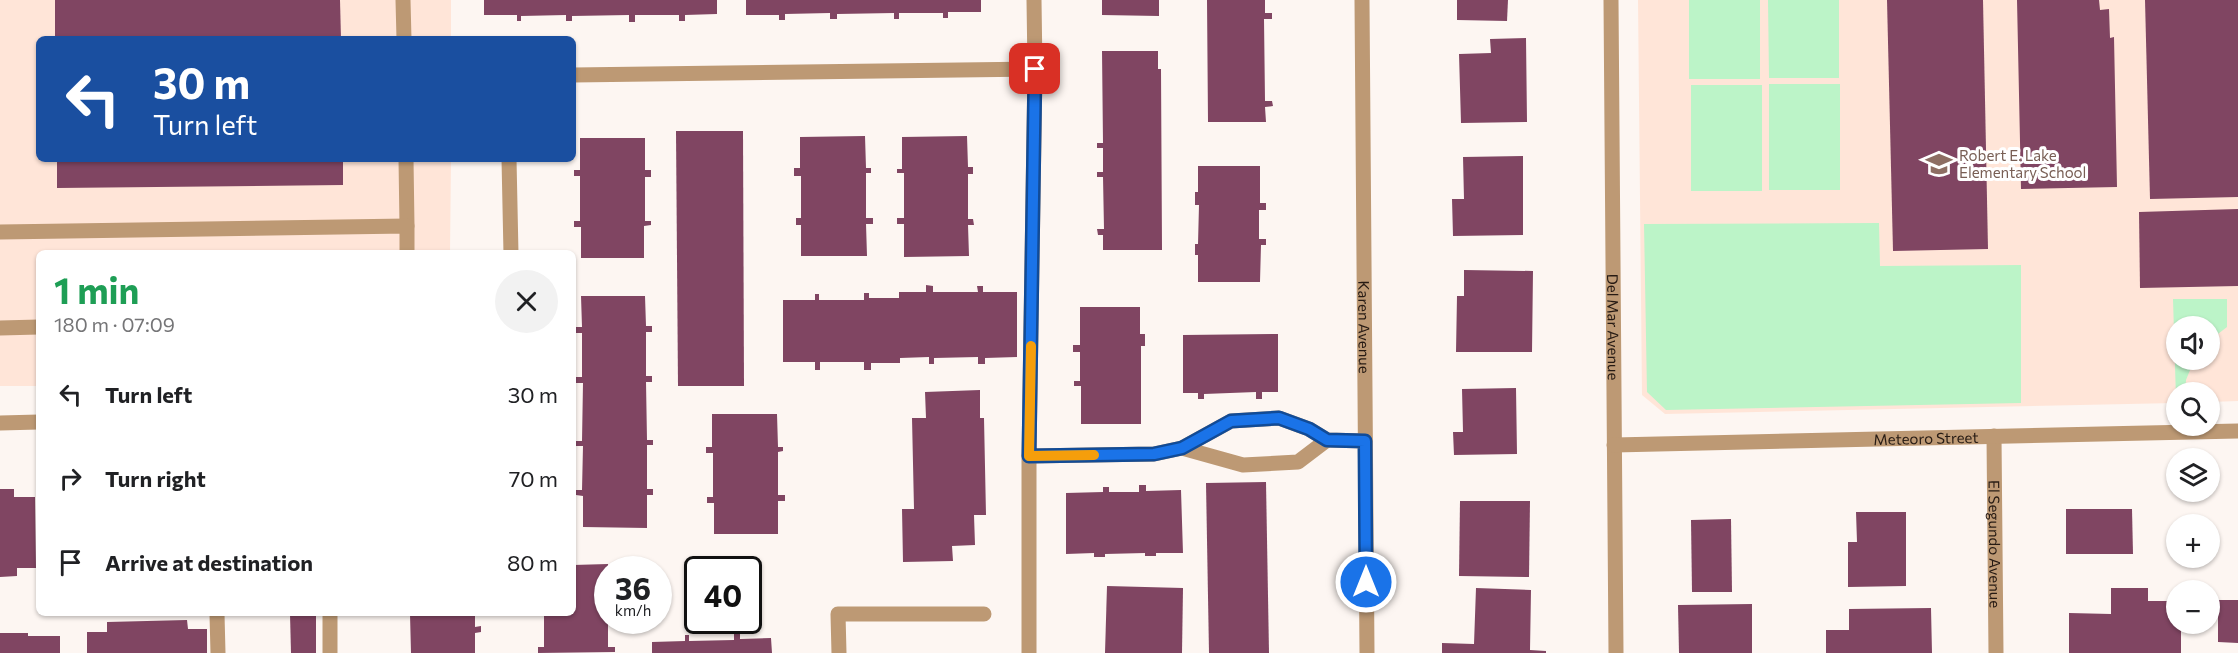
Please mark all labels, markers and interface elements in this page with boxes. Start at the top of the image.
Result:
pin [1009,43,1060,94]
icon: arrive [1018,52,1051,85]
text: 30 m [153,56,250,108]
icon: left [54,60,132,138]
text: Turn left [153,108,257,141]
place label: Robert E. Lake Elementary School [1959,146,2086,181]
school or university icon: Robert E. Lake Elementary School [1924,149,1954,179]
text: 1 min [54,267,139,311]
button: close [495,270,558,333]
street label: Del Mar Avenue [1604,274,1623,380]
street label: Karen Avenue [1355,280,1374,374]
text: 180 m · 07:09 [54,312,175,336]
map controls [2166,316,2220,634]
button: sound [2166,316,2220,370]
icon: left [54,378,87,411]
text: Turn left [105,381,192,408]
text: 30 m [508,381,558,408]
button: search [2166,382,2220,436]
street label: Meteoro Street [1873,428,1979,448]
button: layers [2166,448,2220,502]
icon: right [54,462,87,495]
text: Turn right [105,465,206,492]
text: 70 m [509,465,558,492]
street label: El Segundo Avenue [1985,480,2005,608]
button: + [2166,514,2220,568]
icon: arrive [54,546,87,579]
text: Arrive at destination [105,549,313,576]
text: 80 m [507,549,558,576]
position arrow [1334,550,1398,614]
speed limit sign: 40 [684,556,762,634]
text: 36 [615,569,651,606]
button: − [2166,580,2220,634]
text: km/h [615,601,651,619]

